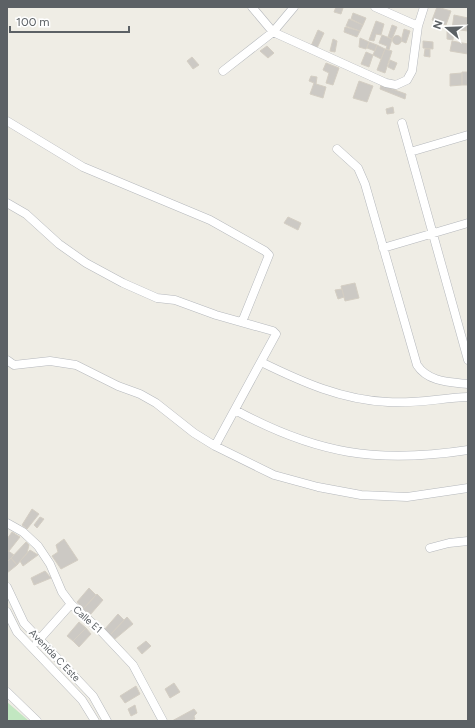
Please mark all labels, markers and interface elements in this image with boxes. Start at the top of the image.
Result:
scale bar [10,8,129,34]
north arrow [427,8,467,48]
text: 100 m [16,15,50,29]
text: N [430,19,446,31]
street label: Calle E1 [70,603,105,636]
street label: Avenida C Este [26,626,83,685]

